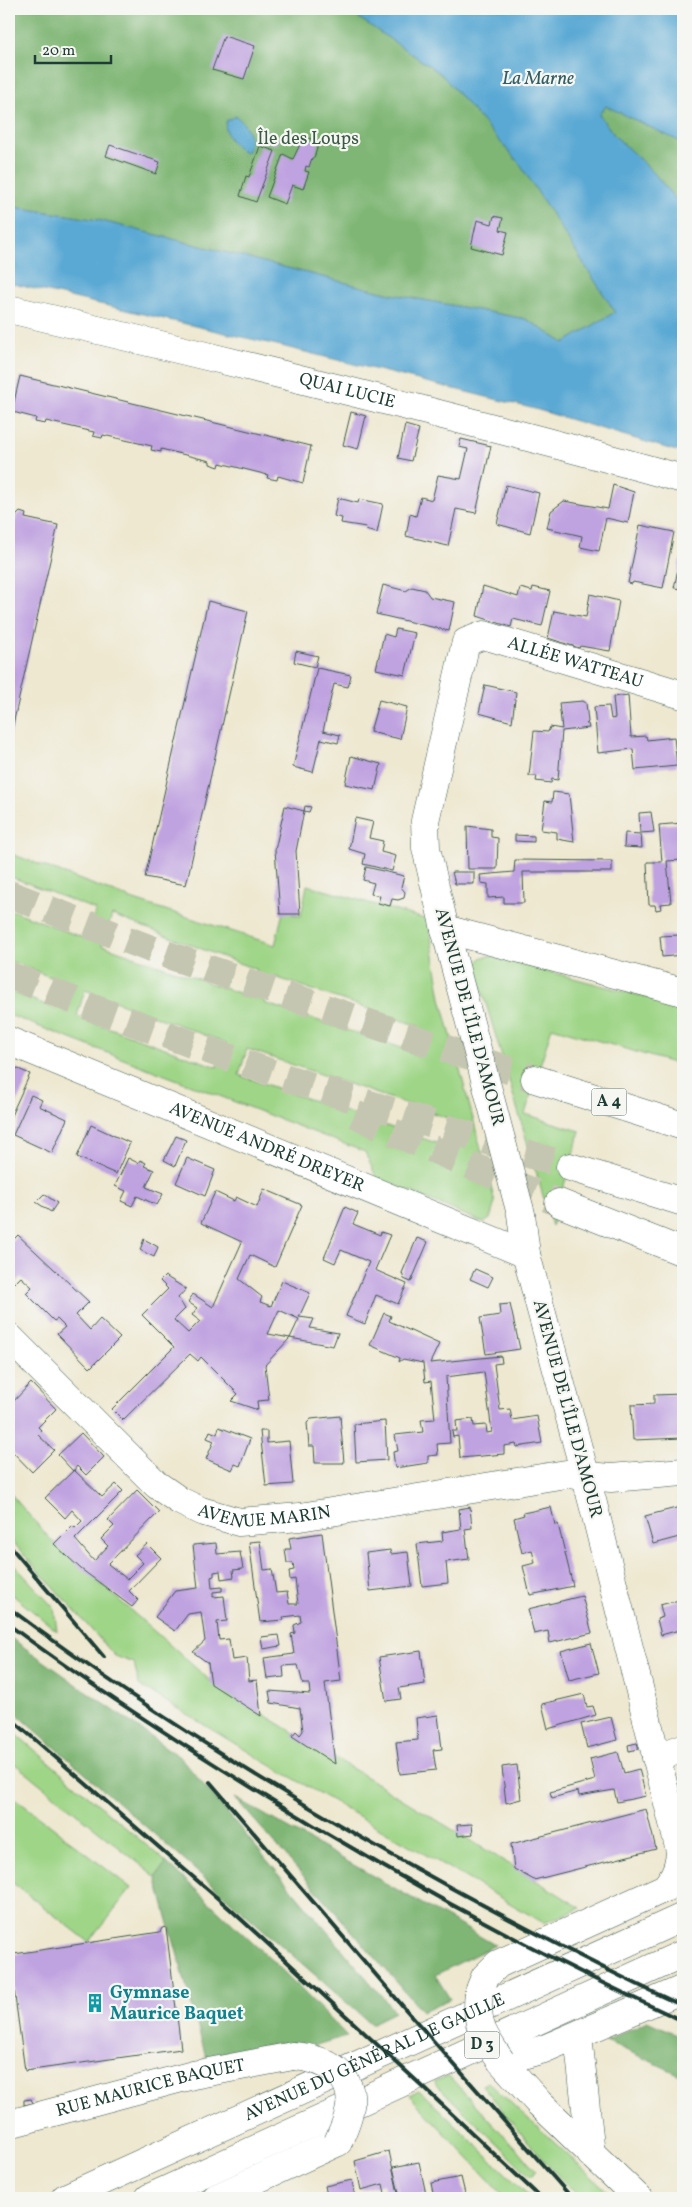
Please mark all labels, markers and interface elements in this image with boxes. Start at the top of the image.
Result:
scale bar [35,32,111,64]
text: 20 m [42,41,75,62]
water label: La Marne [502,66,574,92]
park label: Île des Loups [257,127,359,152]
street label: QUAI LUCIE [296,367,398,415]
street label: ALLÉE WATTEAU [504,630,646,695]
street label: AVENUE DE L'ÎLE D'AMOUR [428,905,510,1129]
road number: A 4 [592,1088,626,1116]
street label: AVENUE ANDRÉ DREYER [165,1096,369,1199]
street label: AVENUE DE L'ÎLE D'AMOUR [526,1297,608,1521]
street label: AVENUE MARIN [195,1498,333,1535]
place label: Gymnase Maurice Baquet [110,1981,244,2027]
street label: AVENUE DU GÉNÉRAL DE GAULLE [240,1987,509,2127]
building icon: Gymnase Maurice Baquet [84,1992,106,2014]
road number: D 3 [464,2032,500,2058]
street label: RUE MAURICE BAQUET [53,2053,247,2123]

